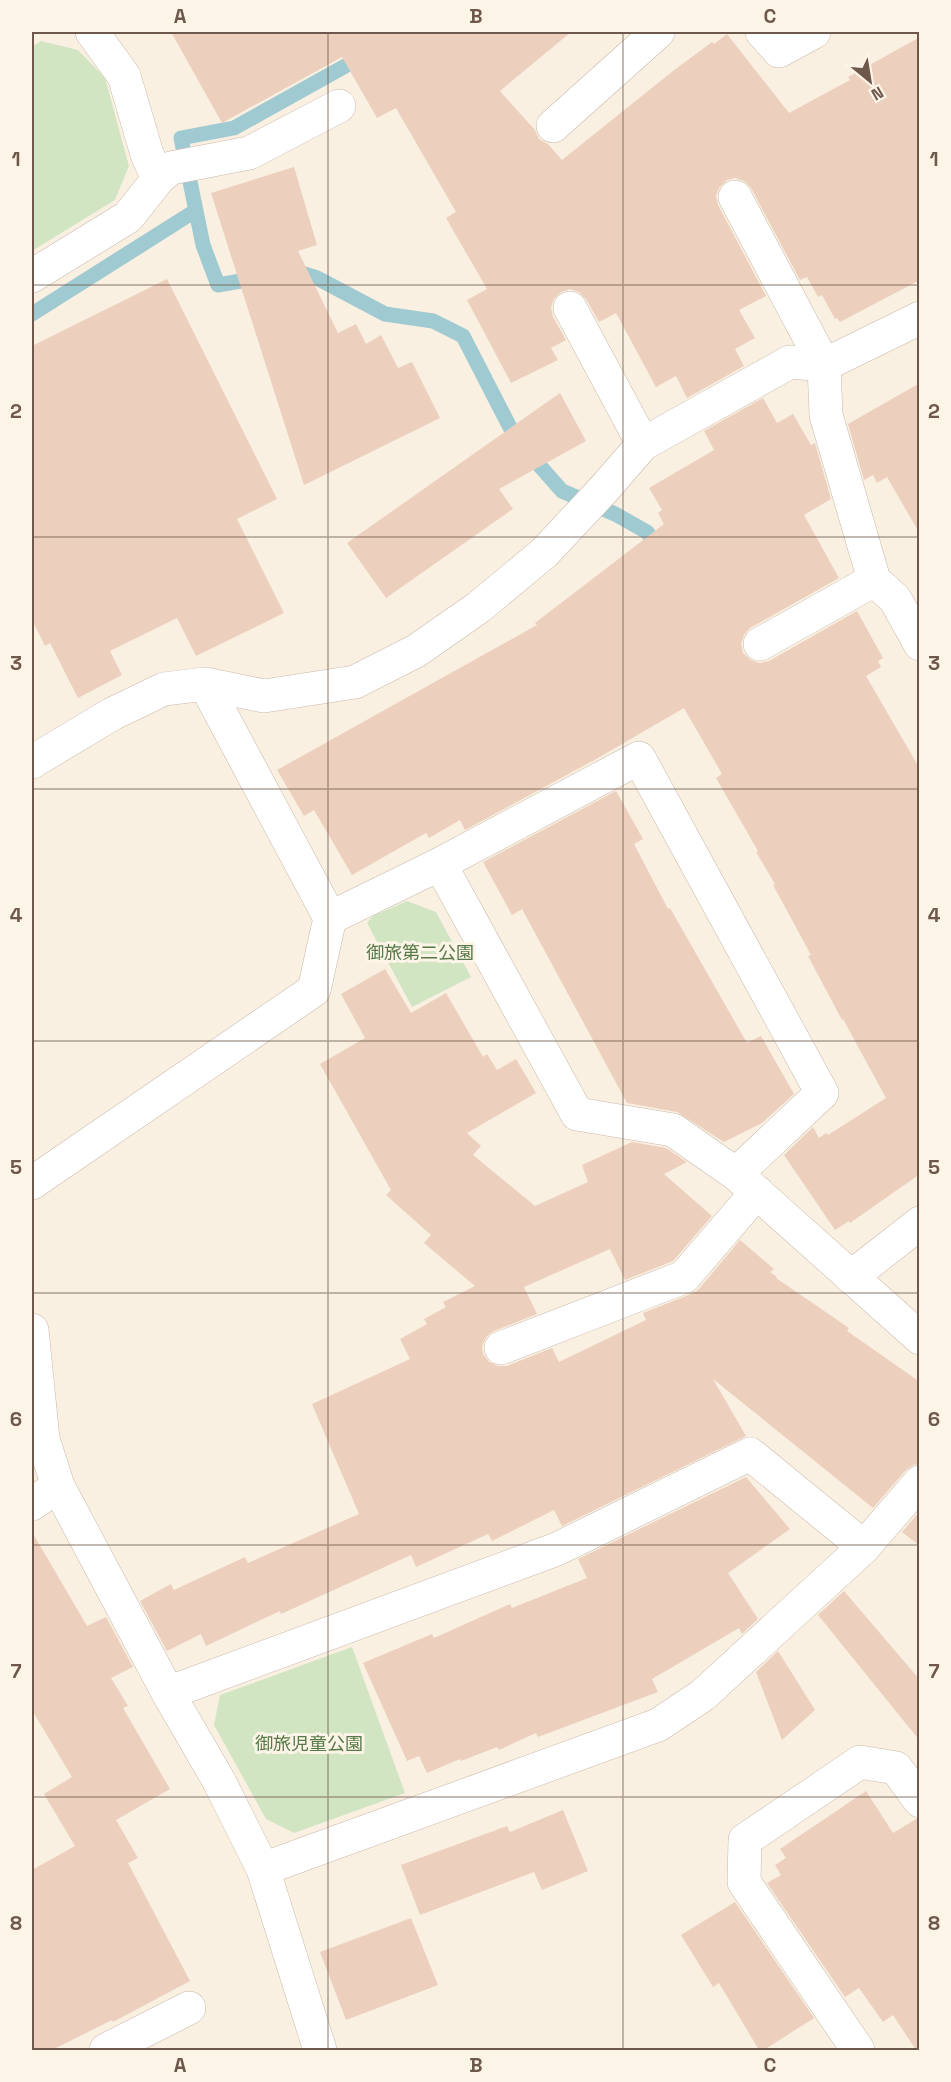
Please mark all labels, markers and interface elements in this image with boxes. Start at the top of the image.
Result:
text: A [174,3,187,29]
text: B [469,3,483,29]
text: C [764,3,777,29]
north arrow [840,51,900,111]
text: N [867,82,887,105]
text: 1 [11,146,21,172]
text: 1 [929,146,939,172]
text: 2 [10,398,22,424]
text: 2 [928,398,940,424]
text: 3 [10,650,22,676]
text: 3 [928,650,940,676]
text: 4 [10,902,23,928]
text: 4 [928,902,941,928]
park label: 御旅第二公園 [366,941,474,964]
text: 5 [10,1154,22,1180]
text: 5 [928,1154,940,1180]
text: 6 [10,1406,22,1432]
text: 6 [928,1406,940,1432]
text: 7 [10,1658,22,1684]
text: 7 [928,1658,940,1684]
park label: 御旅児童公園 [255,1732,363,1755]
text: 8 [10,1910,22,1936]
text: 8 [928,1910,940,1936]
text: A [174,2052,187,2078]
text: B [469,2052,483,2078]
text: C [764,2052,777,2078]

